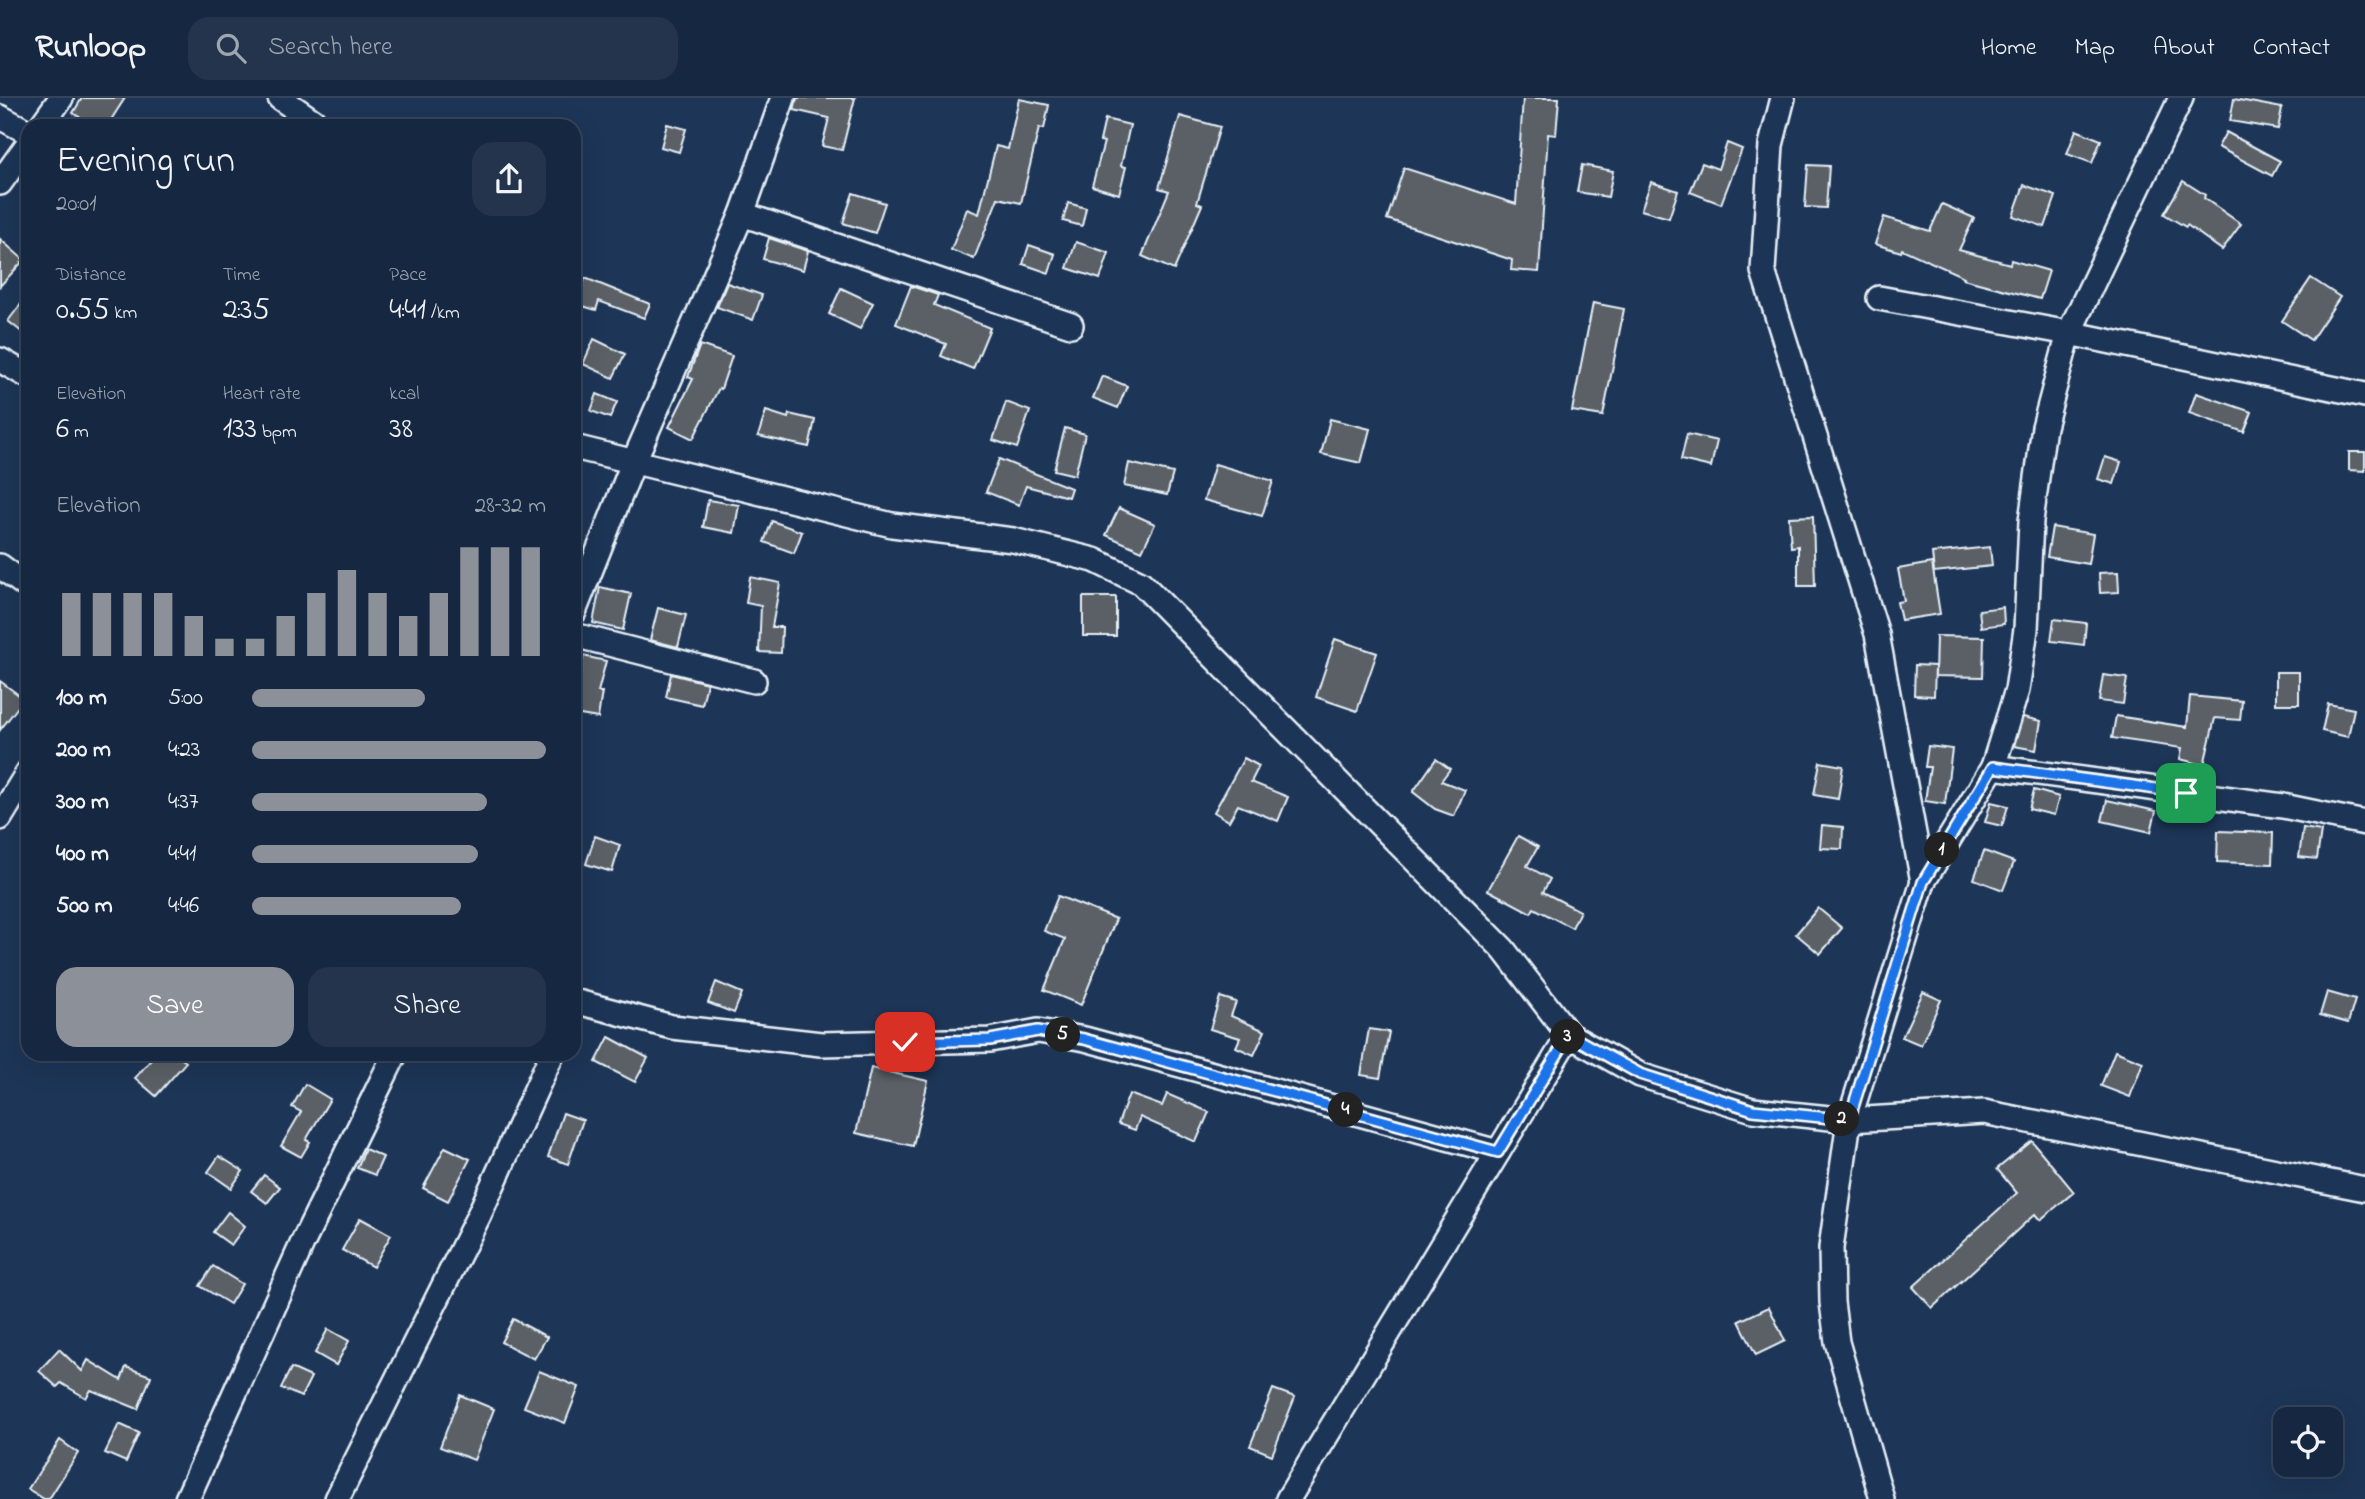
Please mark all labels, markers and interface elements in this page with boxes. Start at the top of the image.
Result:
search box [188,17,678,80]
text: Runloop [35,24,146,72]
icon: search [212,29,250,67]
text: Search here [268,29,393,67]
text: Home [1981,31,2037,66]
text: Map [2075,31,2115,66]
text: About [2153,31,2215,66]
text: Contact [2253,31,2330,66]
text: Evening run [56,134,235,190]
button: share [472,142,546,216]
text: 20:01 [56,188,97,221]
text: Distance [56,262,126,289]
text: Time [223,262,260,289]
text: Pace [389,262,426,289]
text: 0.55 [56,289,109,333]
text: 2:35 [223,289,270,333]
text: 4:41 [389,289,426,333]
text: km [109,300,137,327]
text: /km [426,300,460,327]
text: Elevation [56,381,126,408]
text: Heart rate [223,381,301,408]
text: kcal [389,381,420,408]
text: 6 [56,408,69,452]
text: 133 [223,408,257,452]
text: 38 [389,408,413,452]
text: m [69,419,89,446]
text: bpm [257,419,297,446]
text: Elevation [56,490,141,523]
text: 28–32 m [475,490,546,523]
text: 100 m [56,682,107,715]
text: 5:00 [168,682,203,715]
text: 200 m [56,734,111,767]
text: 4:23 [168,734,200,767]
pin [2156,763,2216,823]
icon: arrive [2167,774,2205,812]
text: 300 m [56,786,109,819]
text: 4:37 [168,786,198,819]
pin: 1 [1924,832,1960,868]
text: 1 [1938,836,1945,863]
text: 400 m [56,838,109,871]
text: 4:41 [168,838,196,871]
text: 500 m [56,890,113,923]
text: 4:46 [168,890,199,923]
button: Save [56,967,294,1047]
button: Share [308,967,546,1047]
pin [875,1012,935,1072]
pin: 5 [1046,1018,1080,1052]
pin: 3 [1550,1020,1586,1054]
text: 5 [1057,1021,1068,1048]
icon: check [886,1023,924,1061]
text: 3 [1564,1023,1571,1050]
pin: 4 [1328,1093,1364,1128]
text: 4 [1342,1096,1349,1123]
pin: 2 [1825,1102,1860,1136]
text: 2 [1837,1105,1846,1132]
map controls [2273,1407,2343,1477]
button: locate [2273,1407,2343,1477]

